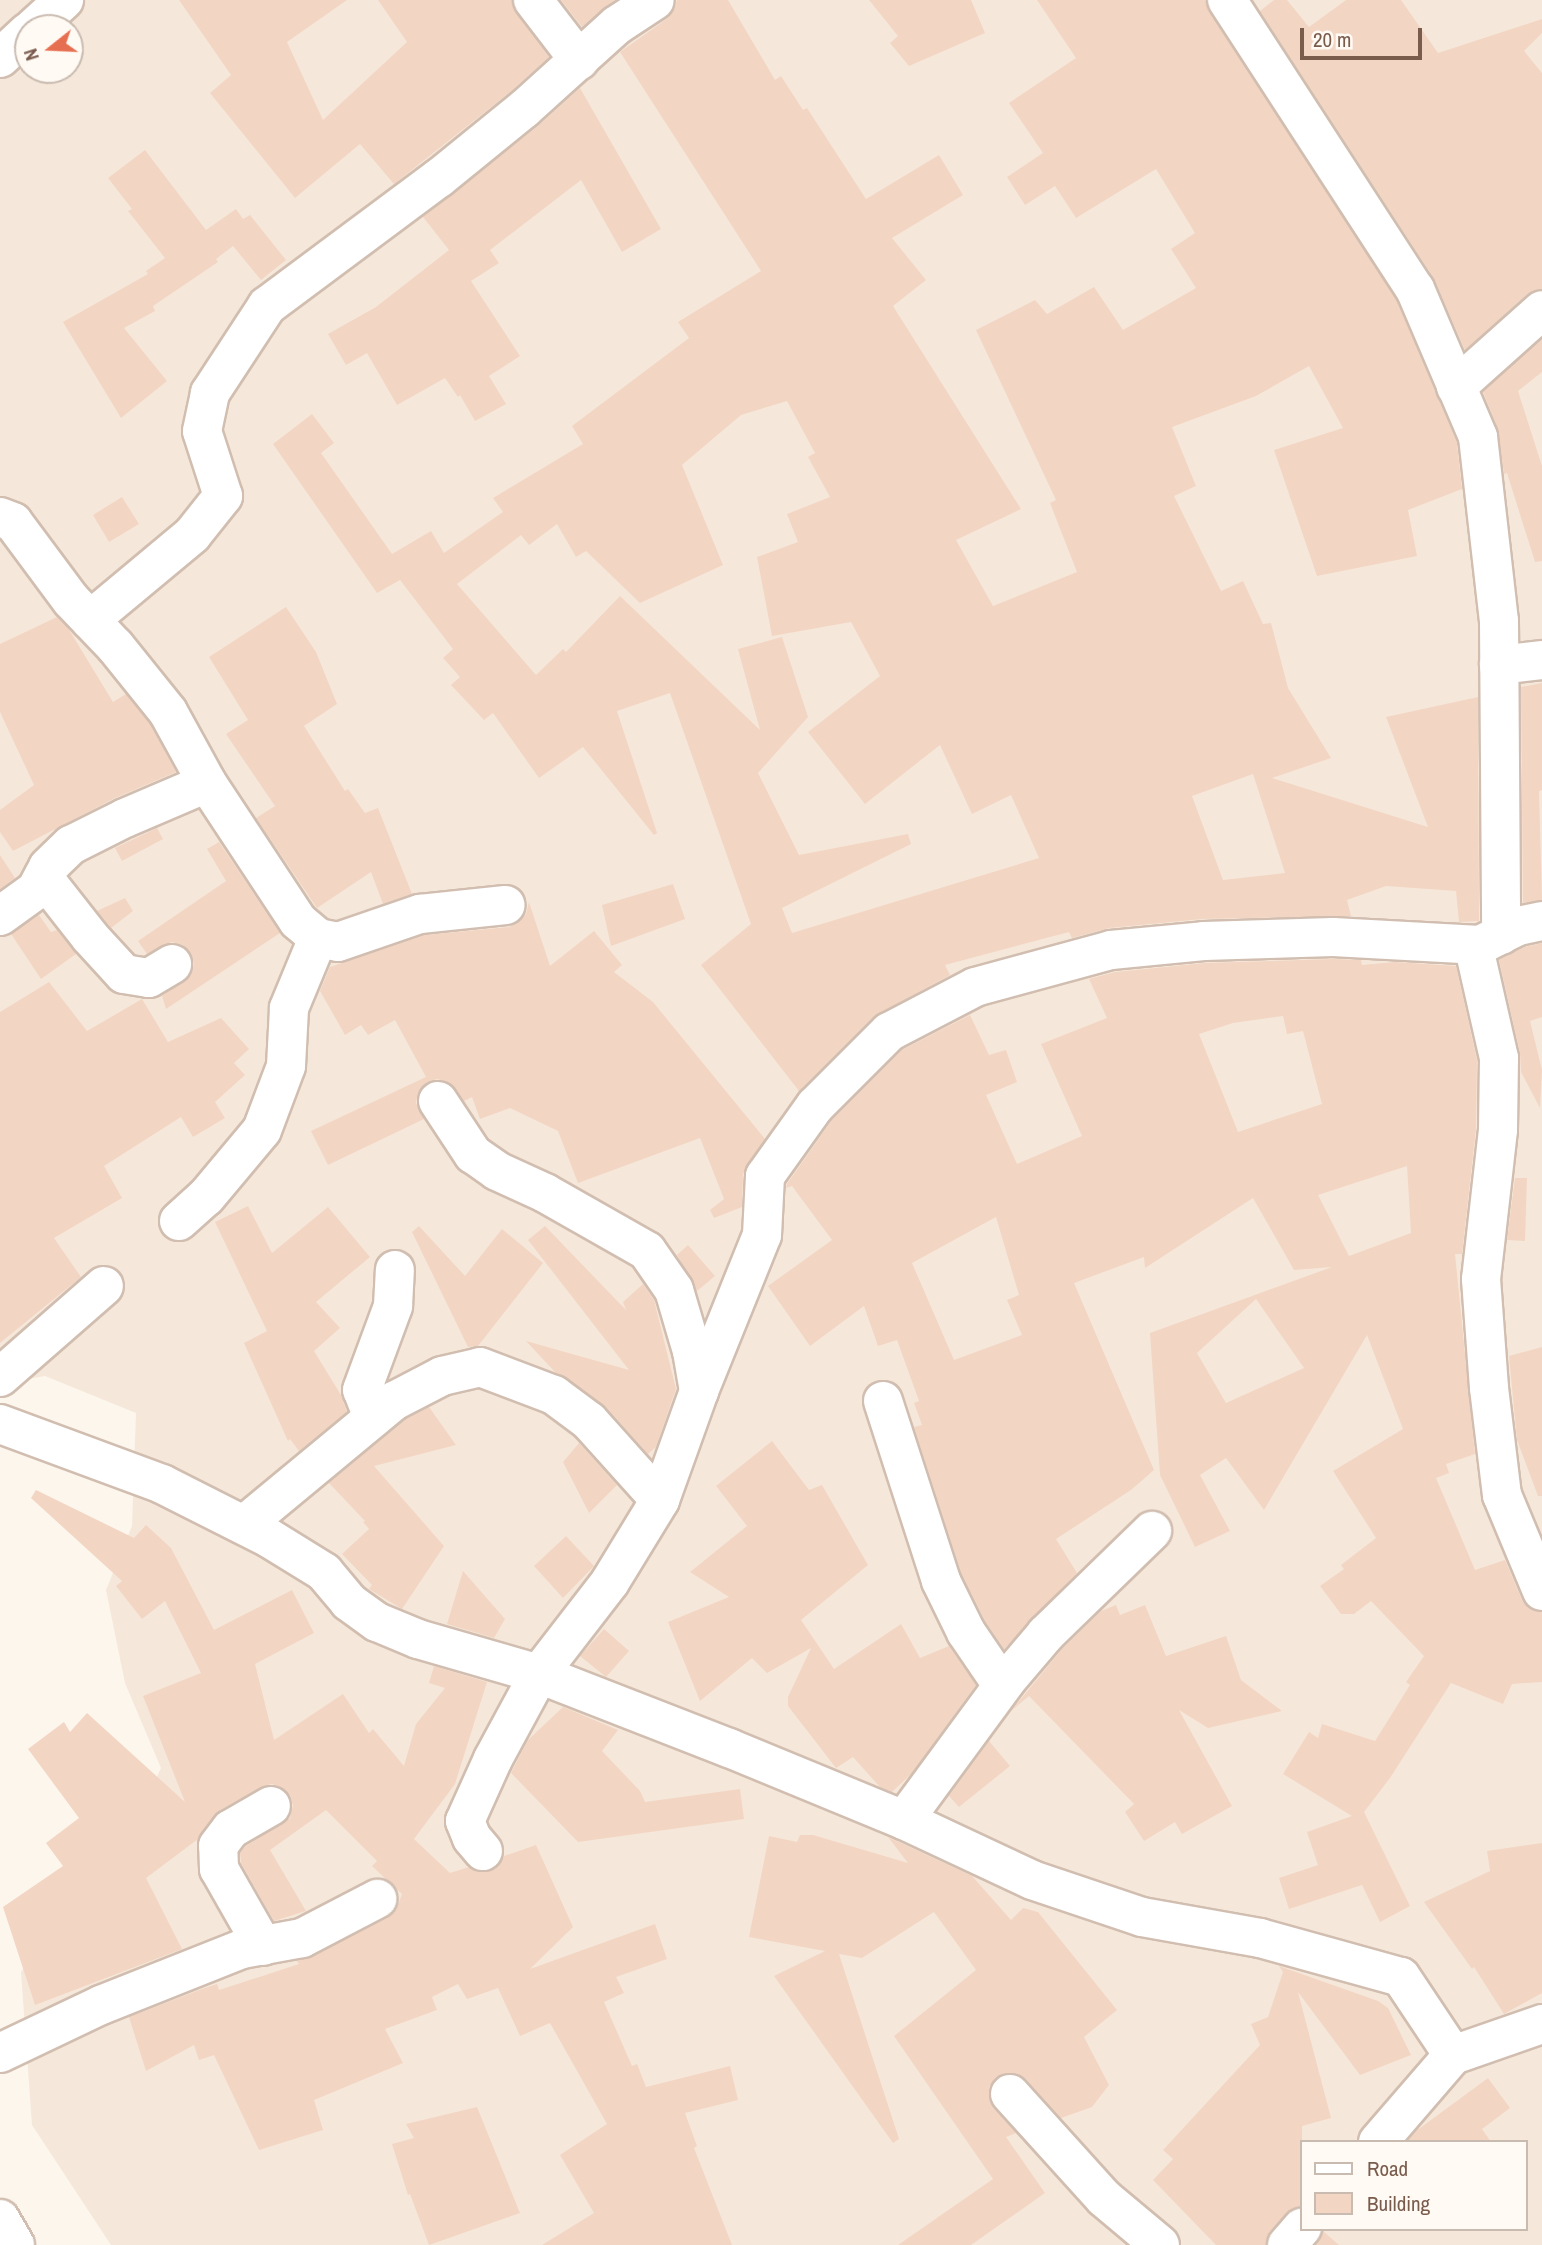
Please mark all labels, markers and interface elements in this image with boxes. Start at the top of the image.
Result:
north arrow [14,14,84,84]
scale bar [1304,14,1426,58]
text: 20 m [1313,25,1351,54]
text: N [17,46,45,64]
legend [1300,2140,1528,2231]
text: Road [1367,2154,1408,2183]
text: Building [1367,2189,1430,2218]

